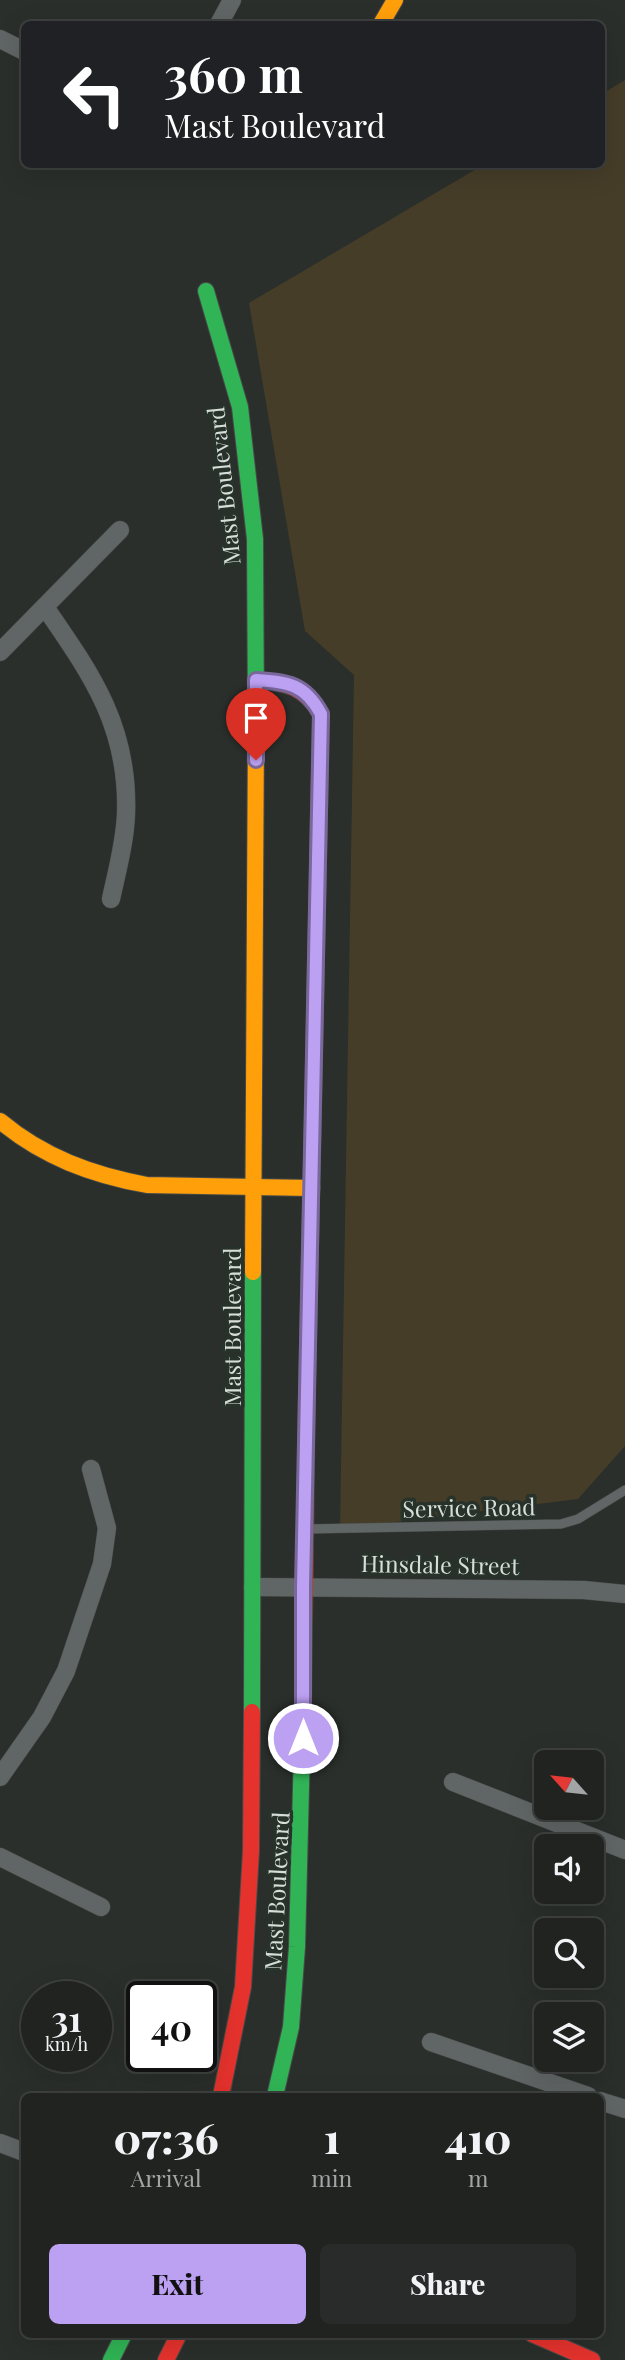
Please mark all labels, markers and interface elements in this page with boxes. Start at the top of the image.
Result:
text: 360 m [164,40,303,105]
icon: left [49,49,140,140]
text: Mast Boulevard [164,103,385,146]
street label: Mast Boulevard [199,405,247,567]
pin [226,688,286,760]
icon: arrive [237,699,275,737]
street label: Mast Boulevard [216,1247,247,1407]
street label: Service Road [402,1490,536,1524]
street label: Hinsdale Street [361,1547,520,1581]
position arrow [266,1701,340,1775]
north arrow [534,1750,604,1820]
map controls [534,1750,604,2072]
street label: Mast Boulevard [256,1811,296,1971]
button: sound [534,1834,604,1904]
button: search [534,1918,604,1988]
speed limit sign: 40 [126,1981,217,2072]
text: 31 [51,1994,82,2041]
button: layers [534,2002,604,2072]
text: km/h [45,2032,88,2056]
text: 07:36 [114,2109,219,2165]
text: 1 [324,2109,340,2165]
text: 410 [445,2109,511,2165]
text: Arrival [131,2162,202,2193]
text: min [311,2162,352,2193]
text: m [468,2162,488,2193]
button: Exit [49,2244,306,2324]
button: Share [320,2244,576,2324]

